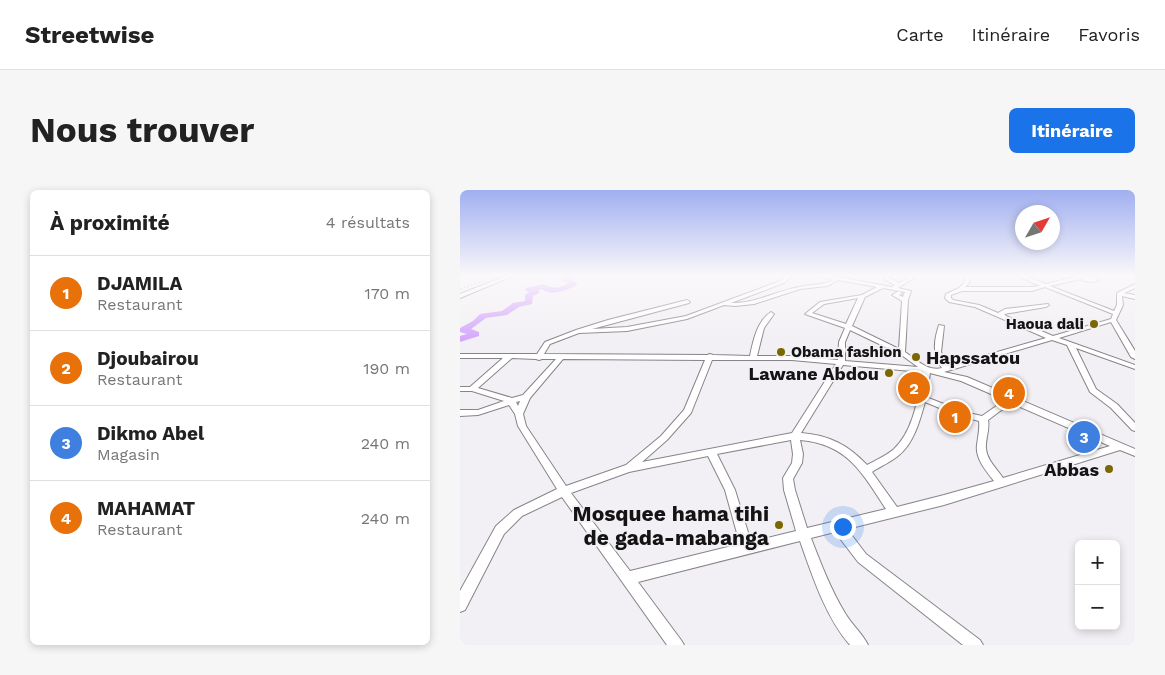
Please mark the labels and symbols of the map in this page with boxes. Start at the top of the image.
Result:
north arrow [1015,205,1060,250]
place label: Haoua dali [1006,315,1084,333]
marker: Haoua dali [1088,318,1100,330]
place label: Obama fashion [791,343,902,361]
marker: Obama fashion [775,346,787,358]
place label: Hapssatou [926,347,1020,368]
marker: Hapssatou [910,351,922,363]
place label: Lawane Abdou [749,363,879,384]
marker: Lawane Abdou [883,367,895,379]
pin: 2 [898,369,930,407]
pin: 4 [993,374,1025,412]
pin: 1 [939,398,971,436]
pin: 3 [1068,418,1100,456]
place label: Abbas [1044,459,1099,480]
marker: Abbas [1103,463,1115,475]
place label: Mosquee hama tihi de gada-mabanga [573,501,770,550]
your location [830,514,856,540]
marker: Mosquee hama tihi de gada-mabanga [773,519,785,531]

